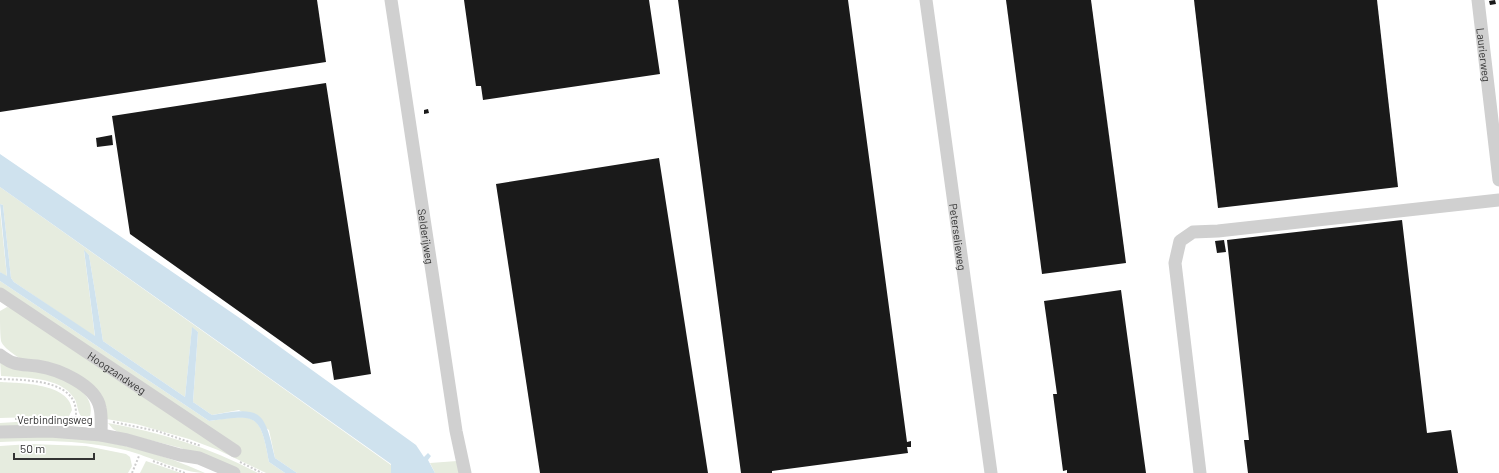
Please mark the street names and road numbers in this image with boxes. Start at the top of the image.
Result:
street label: Laurierweg [1475,27,1494,82]
street label: Peterselieweg [947,202,970,271]
street label: Selderijweg [416,208,437,265]
street label: Hoogzandweg [86,348,149,396]
street label: Verbindingsweg [17,413,93,426]

